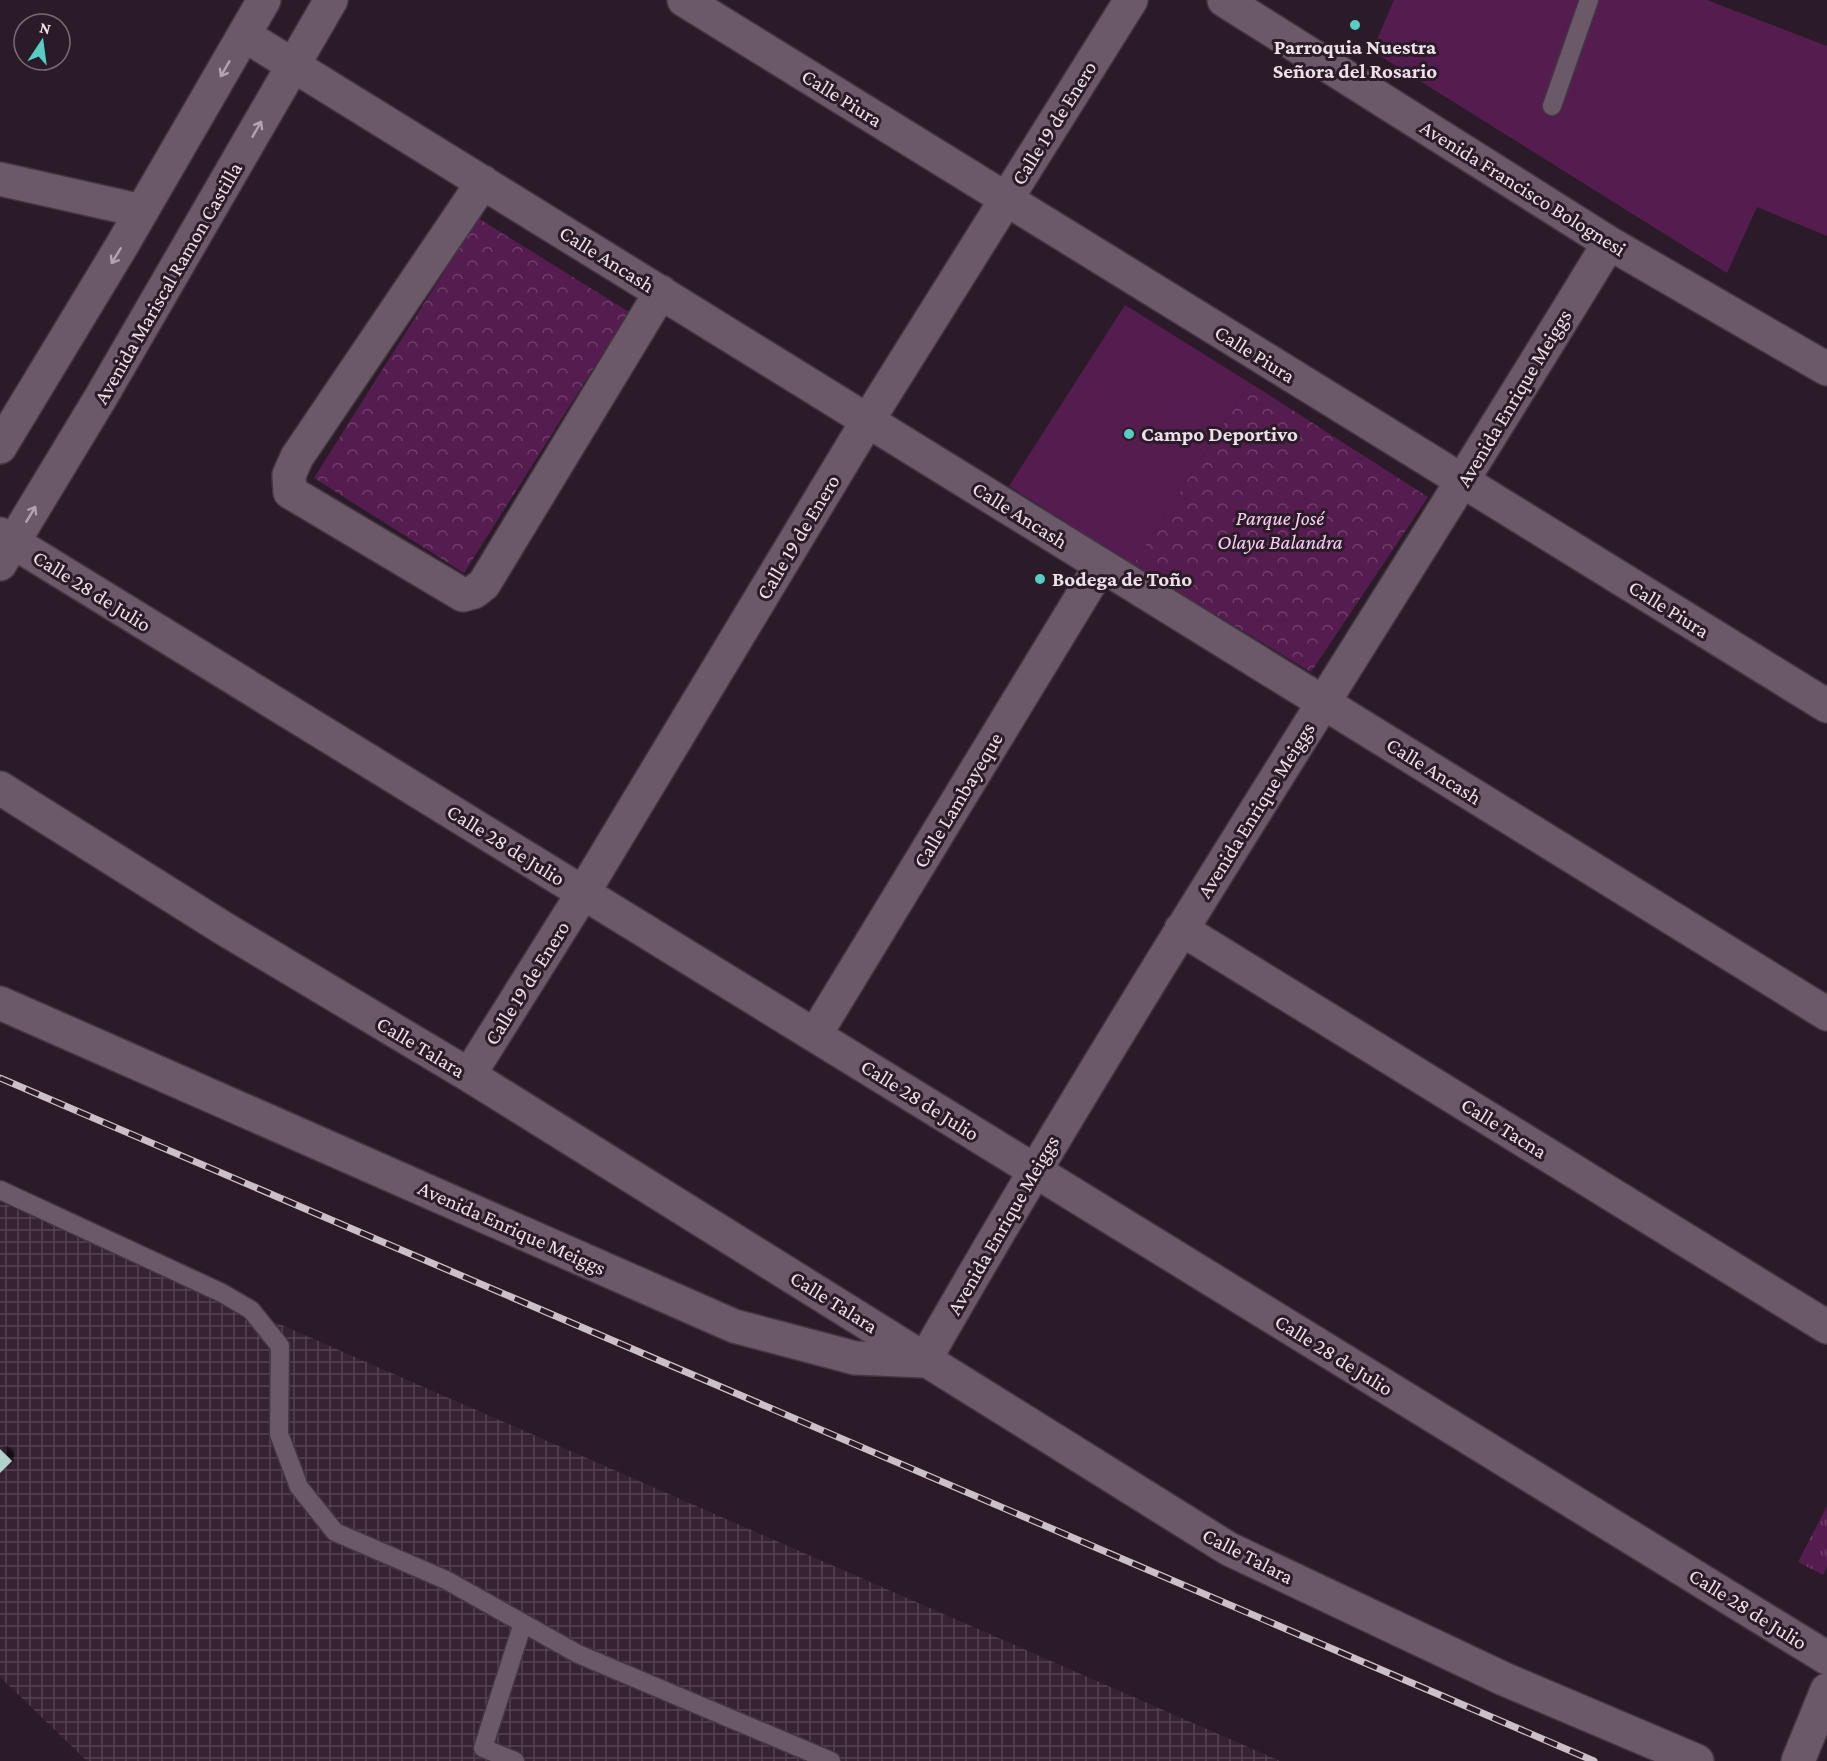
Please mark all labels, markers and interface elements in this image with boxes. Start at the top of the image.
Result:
north arrow [12,12,72,72]
text: N [38,18,53,37]
marker: Parroquia Nuestra Señora del Rosario [1348,18,1362,32]
place label: Parroquia Nuestra Señora del Rosario [1273,35,1437,83]
street label: Calle 19 de Enero [1006,57,1102,189]
one-way arrow [218,60,230,77]
street label: Calle Piura [797,64,887,132]
street label: Avenida Francisco Bolognesi [1416,115,1631,261]
one-way arrow [252,120,264,137]
street label: Avenida Mariscal Ramon Castilla [89,158,247,408]
street label: Calle Ancash [555,220,659,298]
one-way arrow [110,247,122,264]
street label: Avenida Enrique Meiggs [1451,305,1577,491]
street label: Calle Piura [1210,320,1300,388]
place label: Campo Deportivo [1141,422,1298,446]
marker: Campo Deportivo [1122,427,1136,441]
street label: Calle 19 de Enero [751,470,845,604]
street label: Calle Ancash [968,476,1072,554]
one-way arrow [25,506,37,523]
park label: Parque José Olaya Balandra [1217,506,1343,554]
street label: Calle 28 de Julio [29,545,155,637]
place label: Bodega de Toño [1052,567,1192,591]
marker: Bodega de Toño [1033,572,1047,586]
street label: Calle Piura [1624,575,1714,643]
street label: Avenida Enrique Meiggs [1192,718,1320,902]
street label: Calle Lambayeque [908,728,1008,872]
street label: Calle Ancash [1382,732,1486,810]
street label: Calle 28 de Julio [443,799,569,891]
street label: Calle 19 de Enero [479,917,575,1049]
street label: Calle Talara [373,1011,470,1083]
street label: Calle 28 de Julio [857,1054,983,1146]
street label: Calle Tacna [1457,1092,1551,1164]
street label: Avenida Enrique Meiggs [942,1131,1064,1319]
street label: Avenida Enrique Meiggs [414,1176,610,1280]
street label: Calle Talara [786,1266,882,1338]
street label: Calle 28 de Julio [1271,1309,1397,1401]
street label: Calle Talara [1199,1523,1298,1589]
street label: Calle 28 de Julio [1685,1563,1811,1655]

